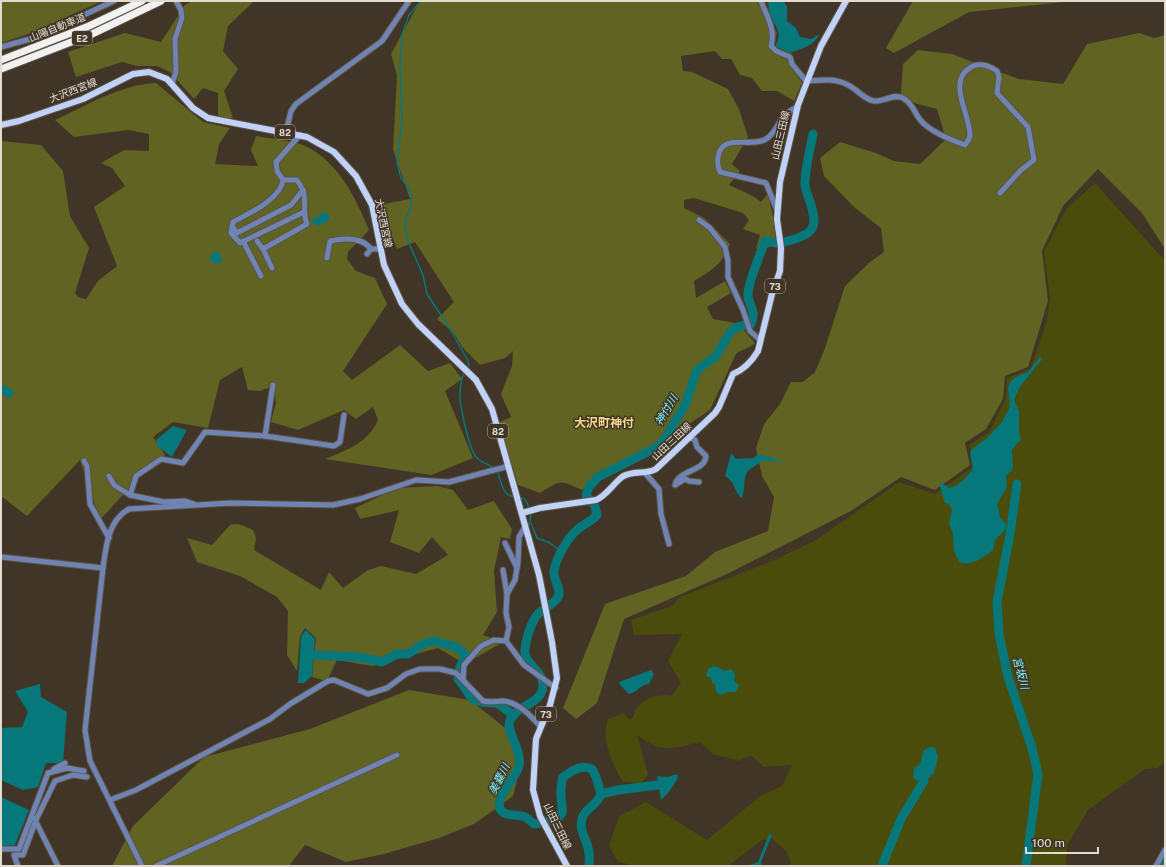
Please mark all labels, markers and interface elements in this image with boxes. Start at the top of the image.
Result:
street label: 山陽自動車道 [27,10,87,44]
road number: E2 [72,31,92,45]
street label: 大沢西宮線 [48,75,98,105]
street label: 山田三田線 [769,109,791,161]
road number: 82 [275,125,295,139]
street label: 大沢西宮線 [373,197,395,249]
road number: 73 [765,279,785,293]
water label: 神付川 [652,392,680,427]
district label: 大沢町神付 [574,416,634,430]
street label: 山田三田線 [649,420,693,462]
road number: 82 [488,424,508,438]
water label: 宮坂川 [1011,656,1031,691]
road number: 73 [536,707,556,721]
water label: 美嚢川 [486,761,512,796]
street label: 山田三田線 [542,801,574,851]
scale bar [1026,829,1098,855]
text: 100 m [1032,836,1065,850]

